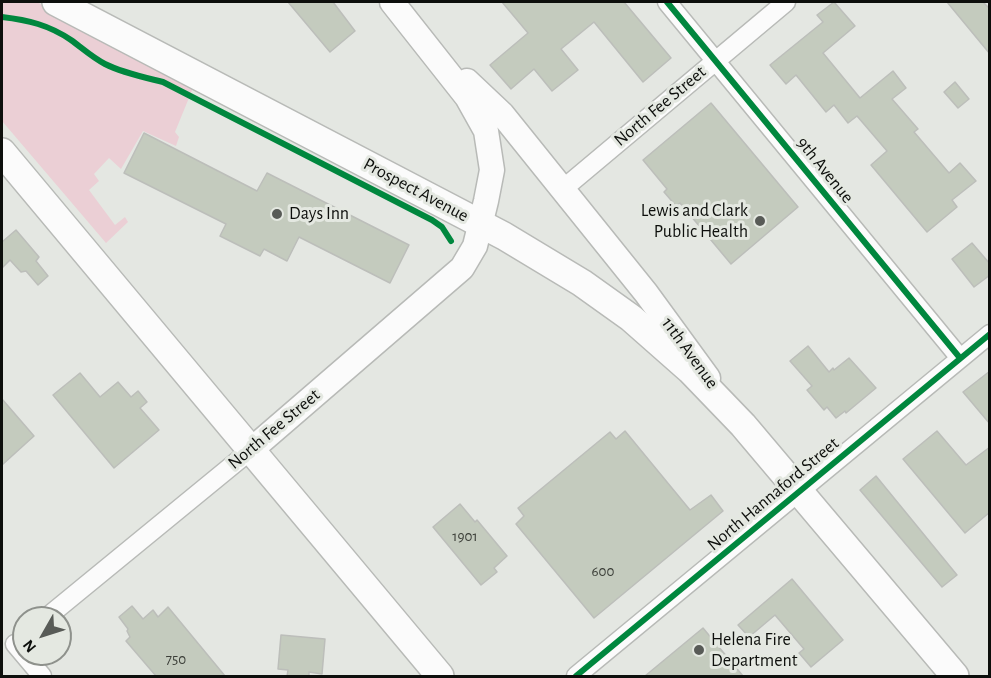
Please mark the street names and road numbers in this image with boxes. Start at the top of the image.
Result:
street label: North Fee Street [610,61,710,151]
street label: 9th Avenue [792,133,858,207]
street label: Prospect Avenue [360,153,472,227]
street label: 11th Avenue [657,313,723,393]
street label: North Fee Street [224,384,324,474]
street label: North Hannaford Street [703,433,843,555]

